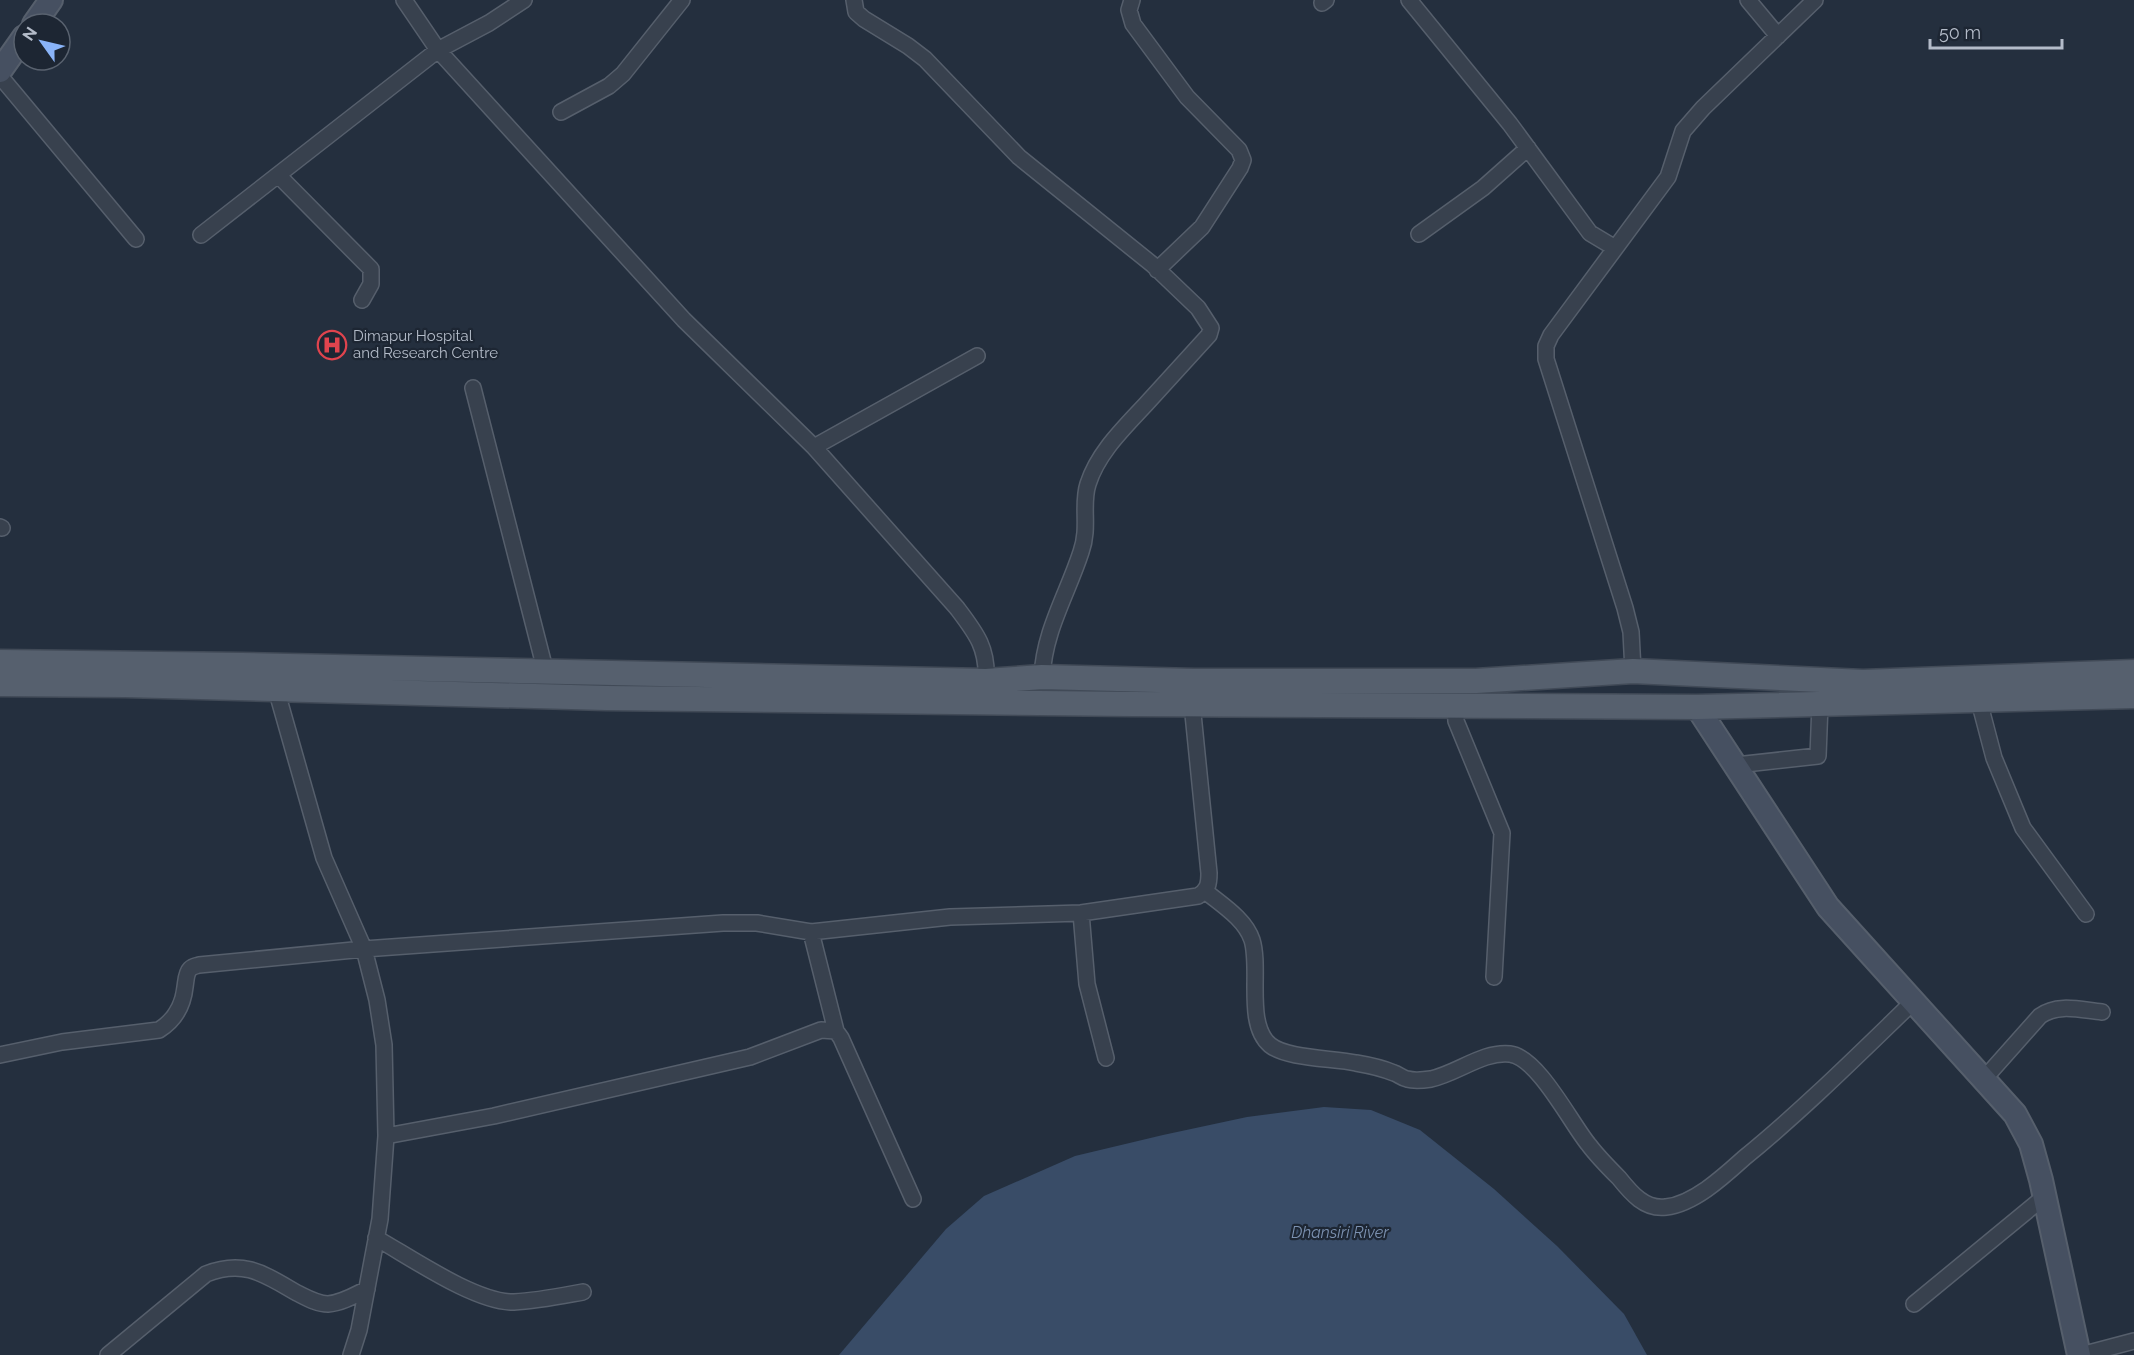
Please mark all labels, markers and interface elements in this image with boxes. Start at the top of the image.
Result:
north arrow [12,12,72,72]
scale bar [1930,12,2062,50]
text: 50 m [1939,22,1981,43]
text: N [19,24,41,44]
place label: Dimapur Hospital and Research Centre [353,327,498,362]
hospital icon: Dimapur Hospital and Research Centre [316,329,348,361]
water label: Dhansiri River [1291,1223,1389,1242]

